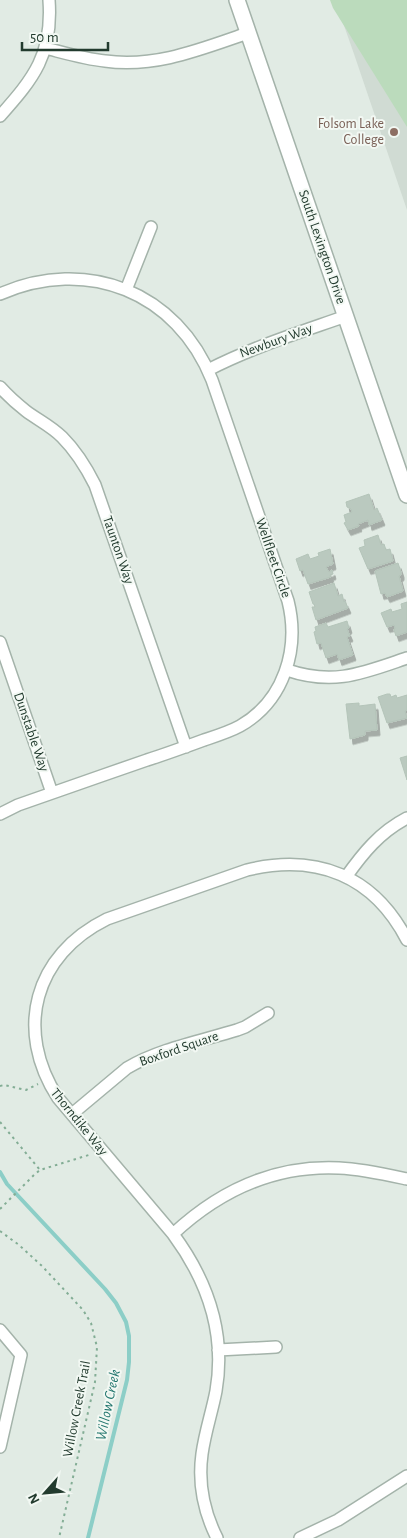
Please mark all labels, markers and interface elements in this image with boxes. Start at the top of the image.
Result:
scale bar [22,20,109,52]
text: 50 m [30,30,59,45]
place label: Folsom Lake College [318,117,384,147]
marker: Folsom Lake College [388,126,400,138]
street label: South Lexington Drive [296,188,348,306]
street label: Newbury Way [238,321,314,361]
street label: Taunton Way [100,514,136,586]
street label: Wellfleet Circle [253,516,293,600]
street label: Dunstable Way [11,691,51,773]
street label: Boxford Square [138,1029,220,1069]
street label: Thorndike Way [48,1086,110,1158]
street label: Willow Creek Trail [61,1360,93,1458]
water label: Willow Creek [93,1368,123,1442]
north arrow [20,1468,70,1518]
text: N [26,1491,43,1506]

